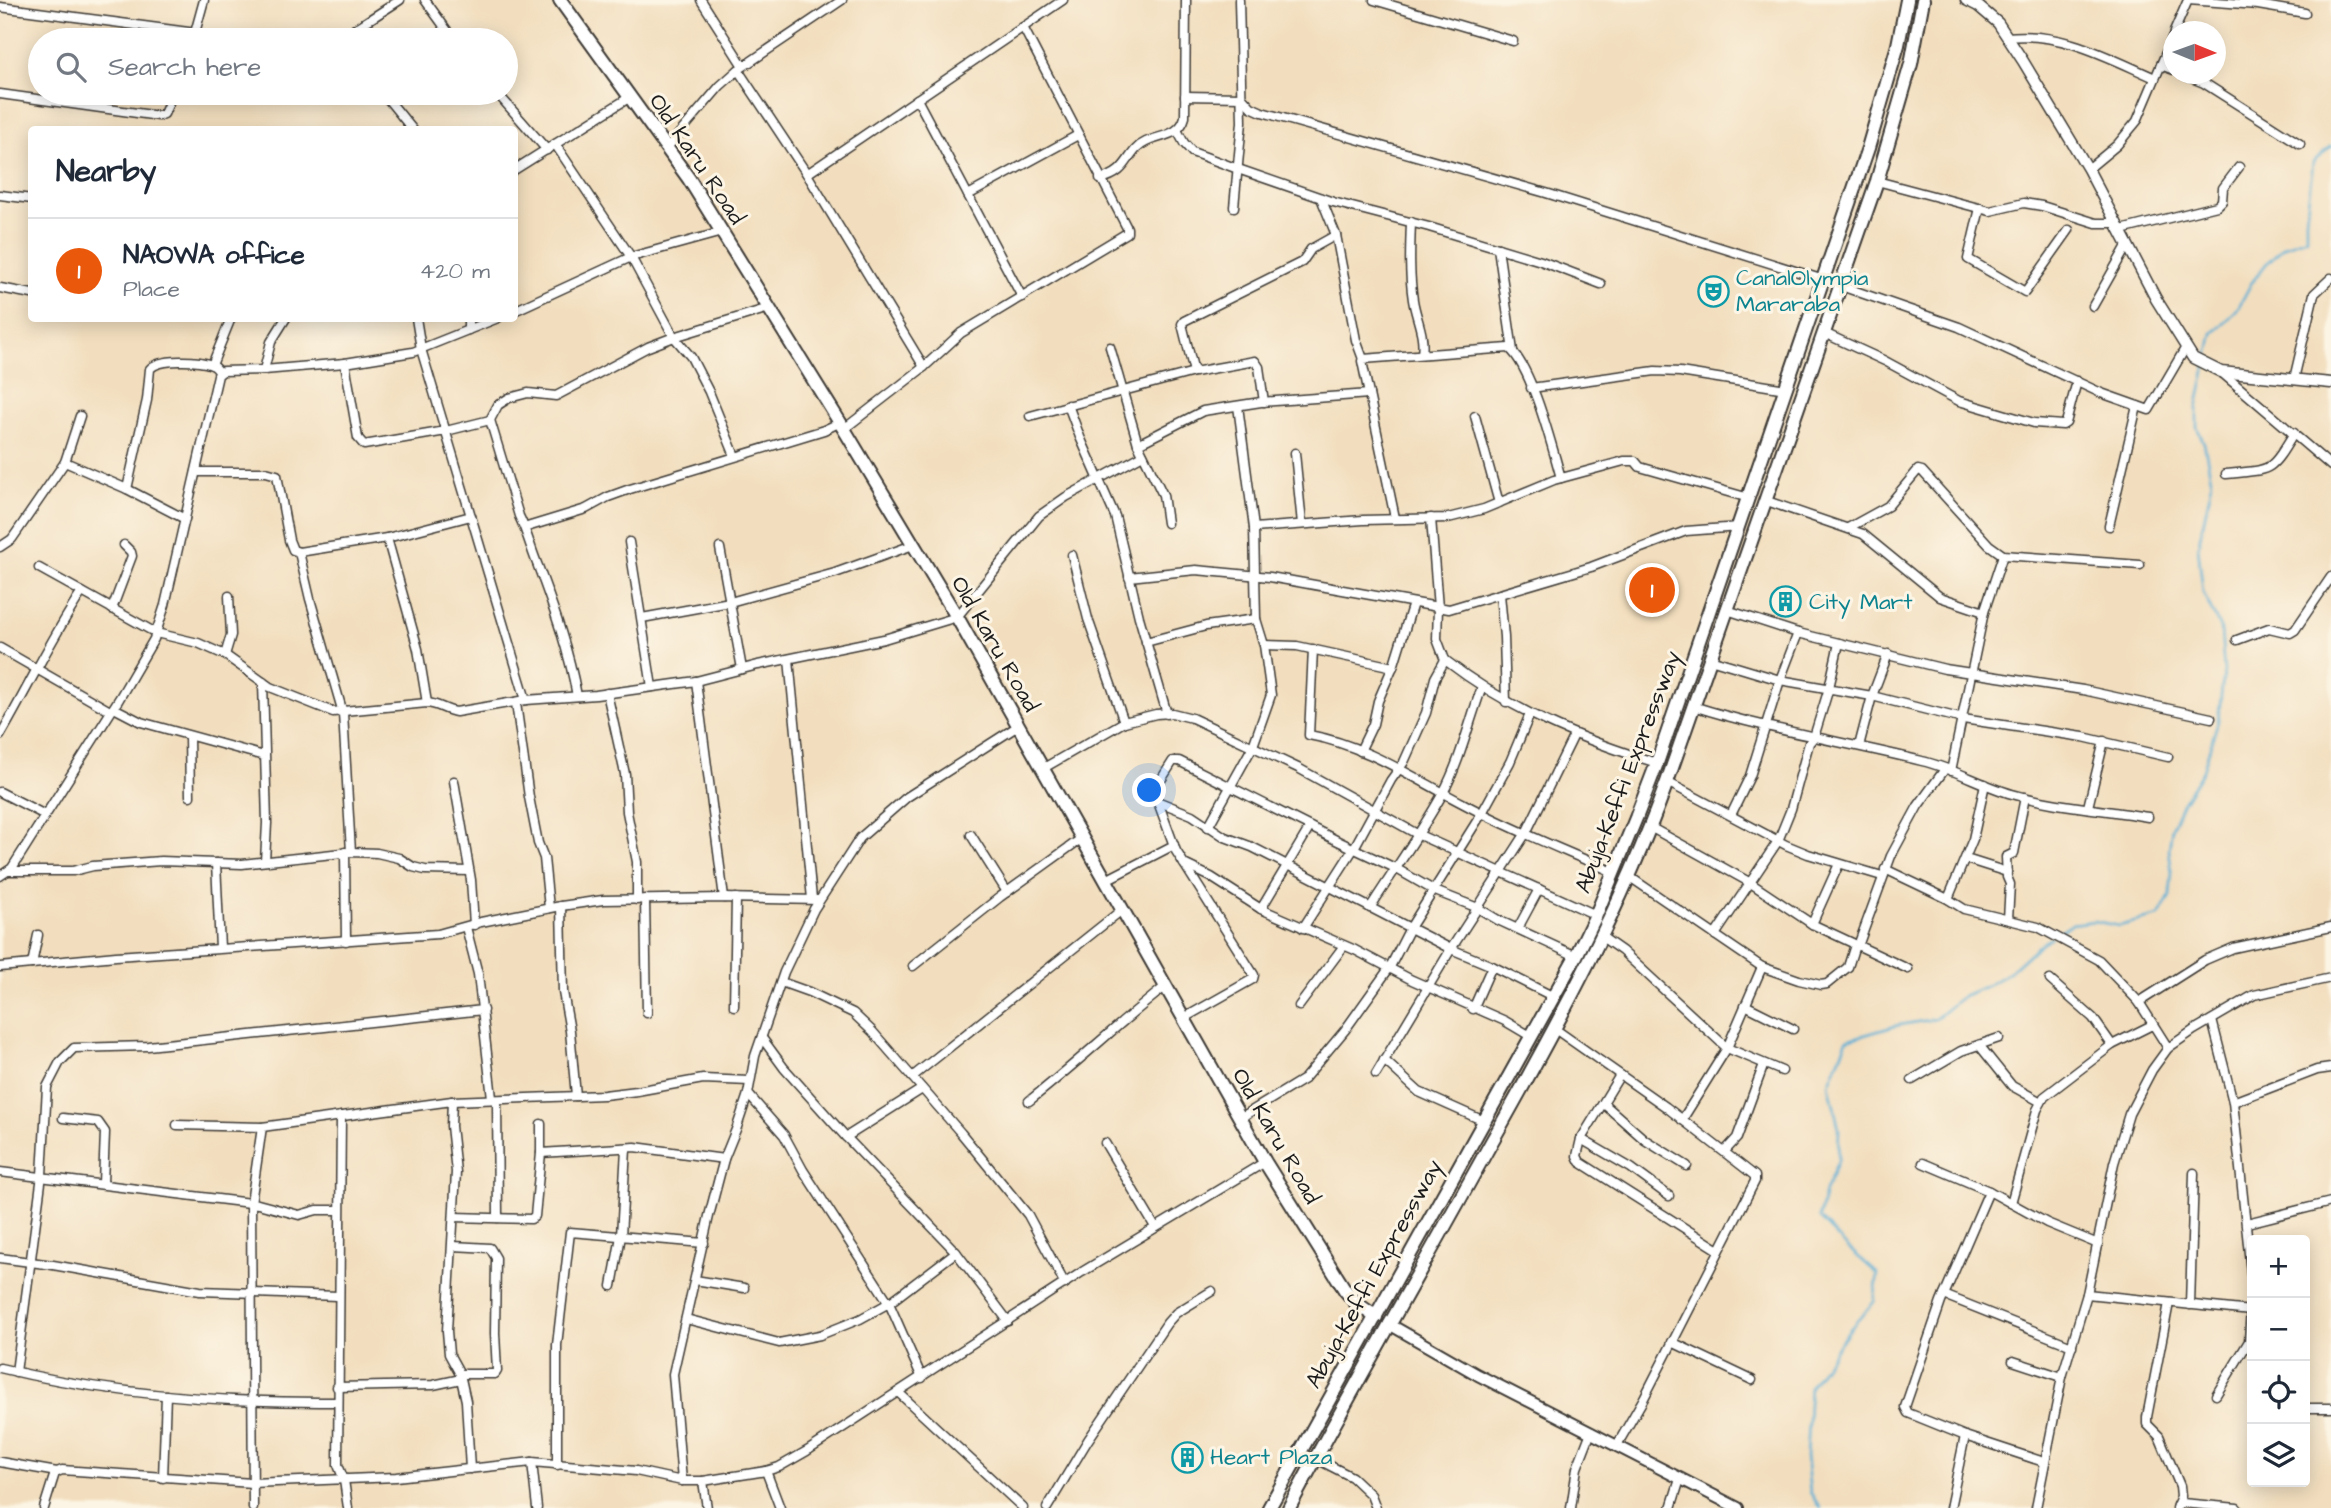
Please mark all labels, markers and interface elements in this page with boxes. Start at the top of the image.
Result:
north arrow [2163,21,2226,84]
search box [28,28,518,105]
icon: search [52,48,90,86]
text: Search here [108,49,261,85]
street label: Old Karu Road [641,87,753,231]
text: Nearby [56,151,156,193]
text: NAOWA office [123,237,305,273]
text: 1 [78,255,80,287]
text: 420 m [420,255,490,287]
place label: CanalOlympia Mararaba [1736,262,1869,320]
text: Place [123,273,180,305]
theatre icon: CanalOlympia Mararaba [1696,274,1730,308]
pin: 1 [1629,564,1675,616]
street label: Old Karu Road [943,570,1047,718]
building icon: City Mart [1769,585,1803,619]
place label: City Mart [1809,586,1913,619]
street label: Abuja-Keffi Expressway [1567,646,1690,898]
your location [1132,773,1166,807]
street label: Old Karu Road [1224,1062,1328,1210]
street label: Abuja-Keffi Expressway [1298,1154,1451,1395]
map controls [2247,1235,2310,1487]
button: + [2247,1235,2310,1298]
button: − [2247,1298,2310,1361]
button: locate [2247,1361,2310,1424]
button: layers [2247,1424,2310,1487]
building icon: Heart Plaza [1170,1440,1204,1474]
place label: Heart Plaza [1210,1441,1333,1473]

